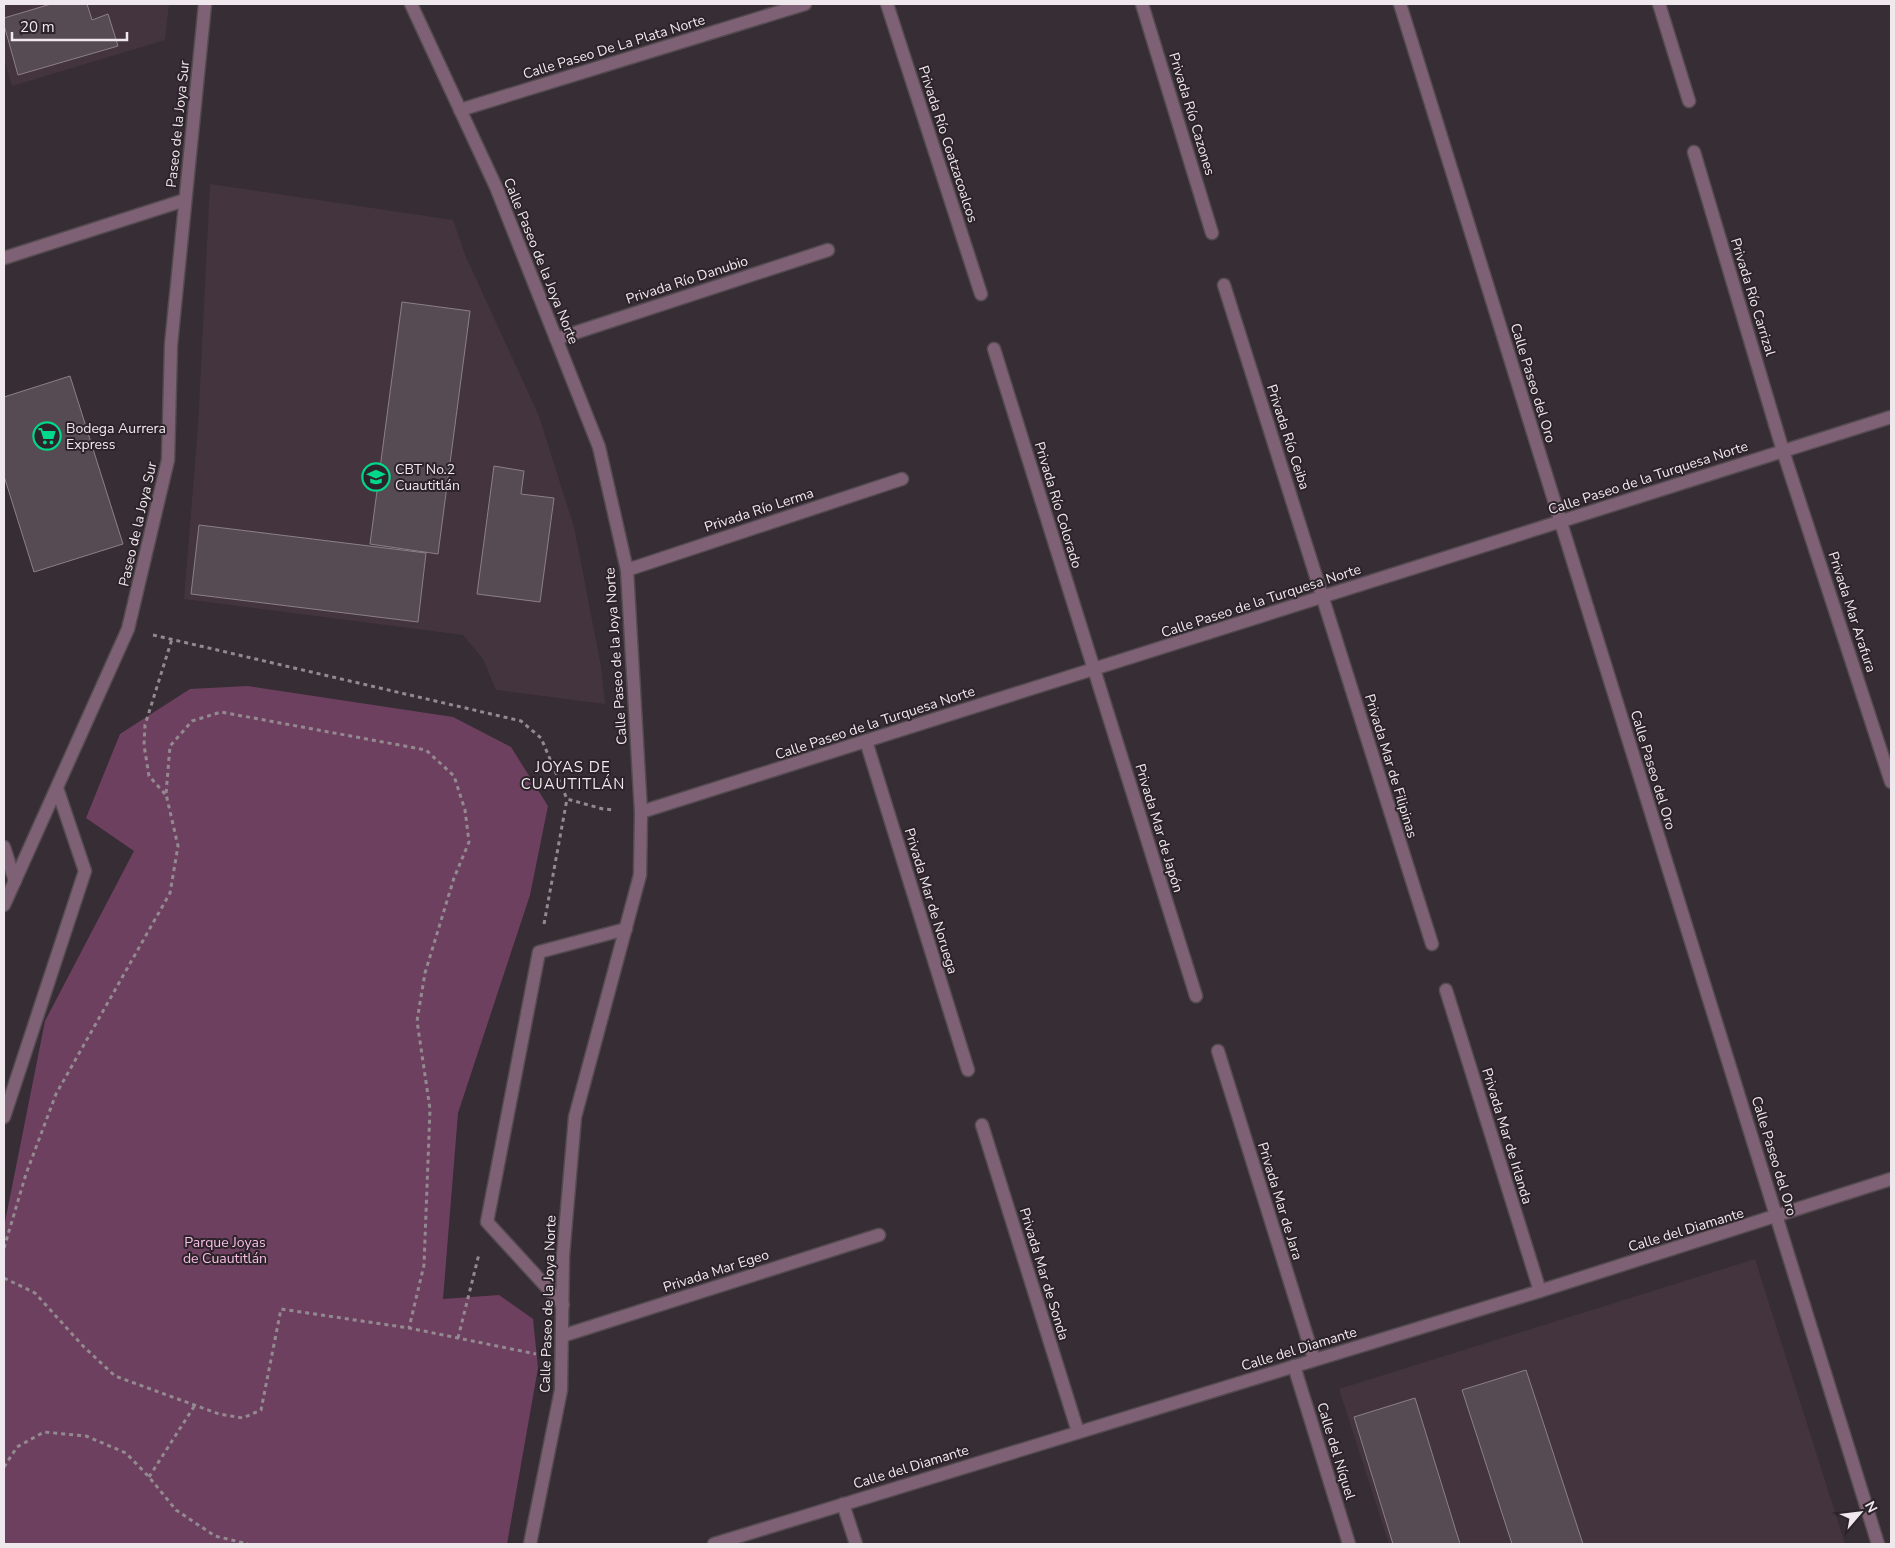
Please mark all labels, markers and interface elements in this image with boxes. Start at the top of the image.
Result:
scale bar [12,10,128,42]
street label: Calle Paseo De La Plata Norte [521,10,707,84]
text: 20 m [20,17,55,37]
street label: Privada Río Cazones [1164,50,1220,178]
street label: Paseo de la Joya Sur [162,60,194,188]
street label: Privada Río Coatzacoalcos [914,63,982,225]
street label: Calle Paseo de la Joya Norte [499,175,583,347]
street label: Privada Río Carrizal [1726,236,1780,359]
street label: Privada Río Danubio [623,251,751,309]
street label: Calle Paseo del Oro [1506,321,1560,445]
street label: Privada Río Ceiba [1262,382,1314,492]
place label: Bodega Aurrera Express [66,419,166,454]
supermarket icon: Bodega Aurrera Express [32,421,62,451]
street label: Calle Paseo de la Turquesa Norte [1546,437,1750,519]
street label: Privada Río Colorado [1030,439,1086,571]
street label: Paseo de la Joya Sur [114,460,162,588]
place label: CBT No.2 Cuautitlán [395,460,460,495]
school or university icon: CBT No.2 Cuautitlán [361,462,391,492]
street label: Privada Río Lerma [702,483,816,537]
street label: Privada Mar Arafura [1823,549,1881,675]
street label: Calle Paseo de la Turquesa Norte [1159,560,1363,642]
street label: Calle Paseo de la Joya Norte [600,567,632,745]
street label: Calle Paseo de la Turquesa Norte [773,682,977,764]
street label: Privada Mar de Filipinas [1360,692,1422,841]
street label: Calle Paseo del Oro [1626,708,1680,832]
district label: JOYAS DE CUAUTITLÁN [521,757,625,794]
street label: Privada Mar de Japón [1130,761,1188,895]
street label: Privada Mar de Noruega [900,826,962,976]
street label: Privada Mar de Irlanda [1477,1066,1537,1206]
street label: Calle Paseo del Oro [1747,1094,1801,1218]
street label: Privada Mar de Jara [1253,1140,1307,1262]
street label: Calle del Diamante [1626,1203,1746,1257]
street label: Privada Mar de Sonda [1015,1205,1073,1343]
street label: Calle Paseo de la Joya Norte [535,1215,561,1393]
park label: Parque Joyas de Cuautitlán [183,1233,267,1268]
street label: Privada Mar Egeo [661,1245,772,1297]
street label: Calle del Diamante [1239,1322,1359,1376]
street label: Calle del Níquel [1312,1400,1360,1503]
street label: Calle del Diamante [851,1440,971,1494]
north arrow [1835,1488,1885,1538]
text: N [1860,1498,1882,1516]

